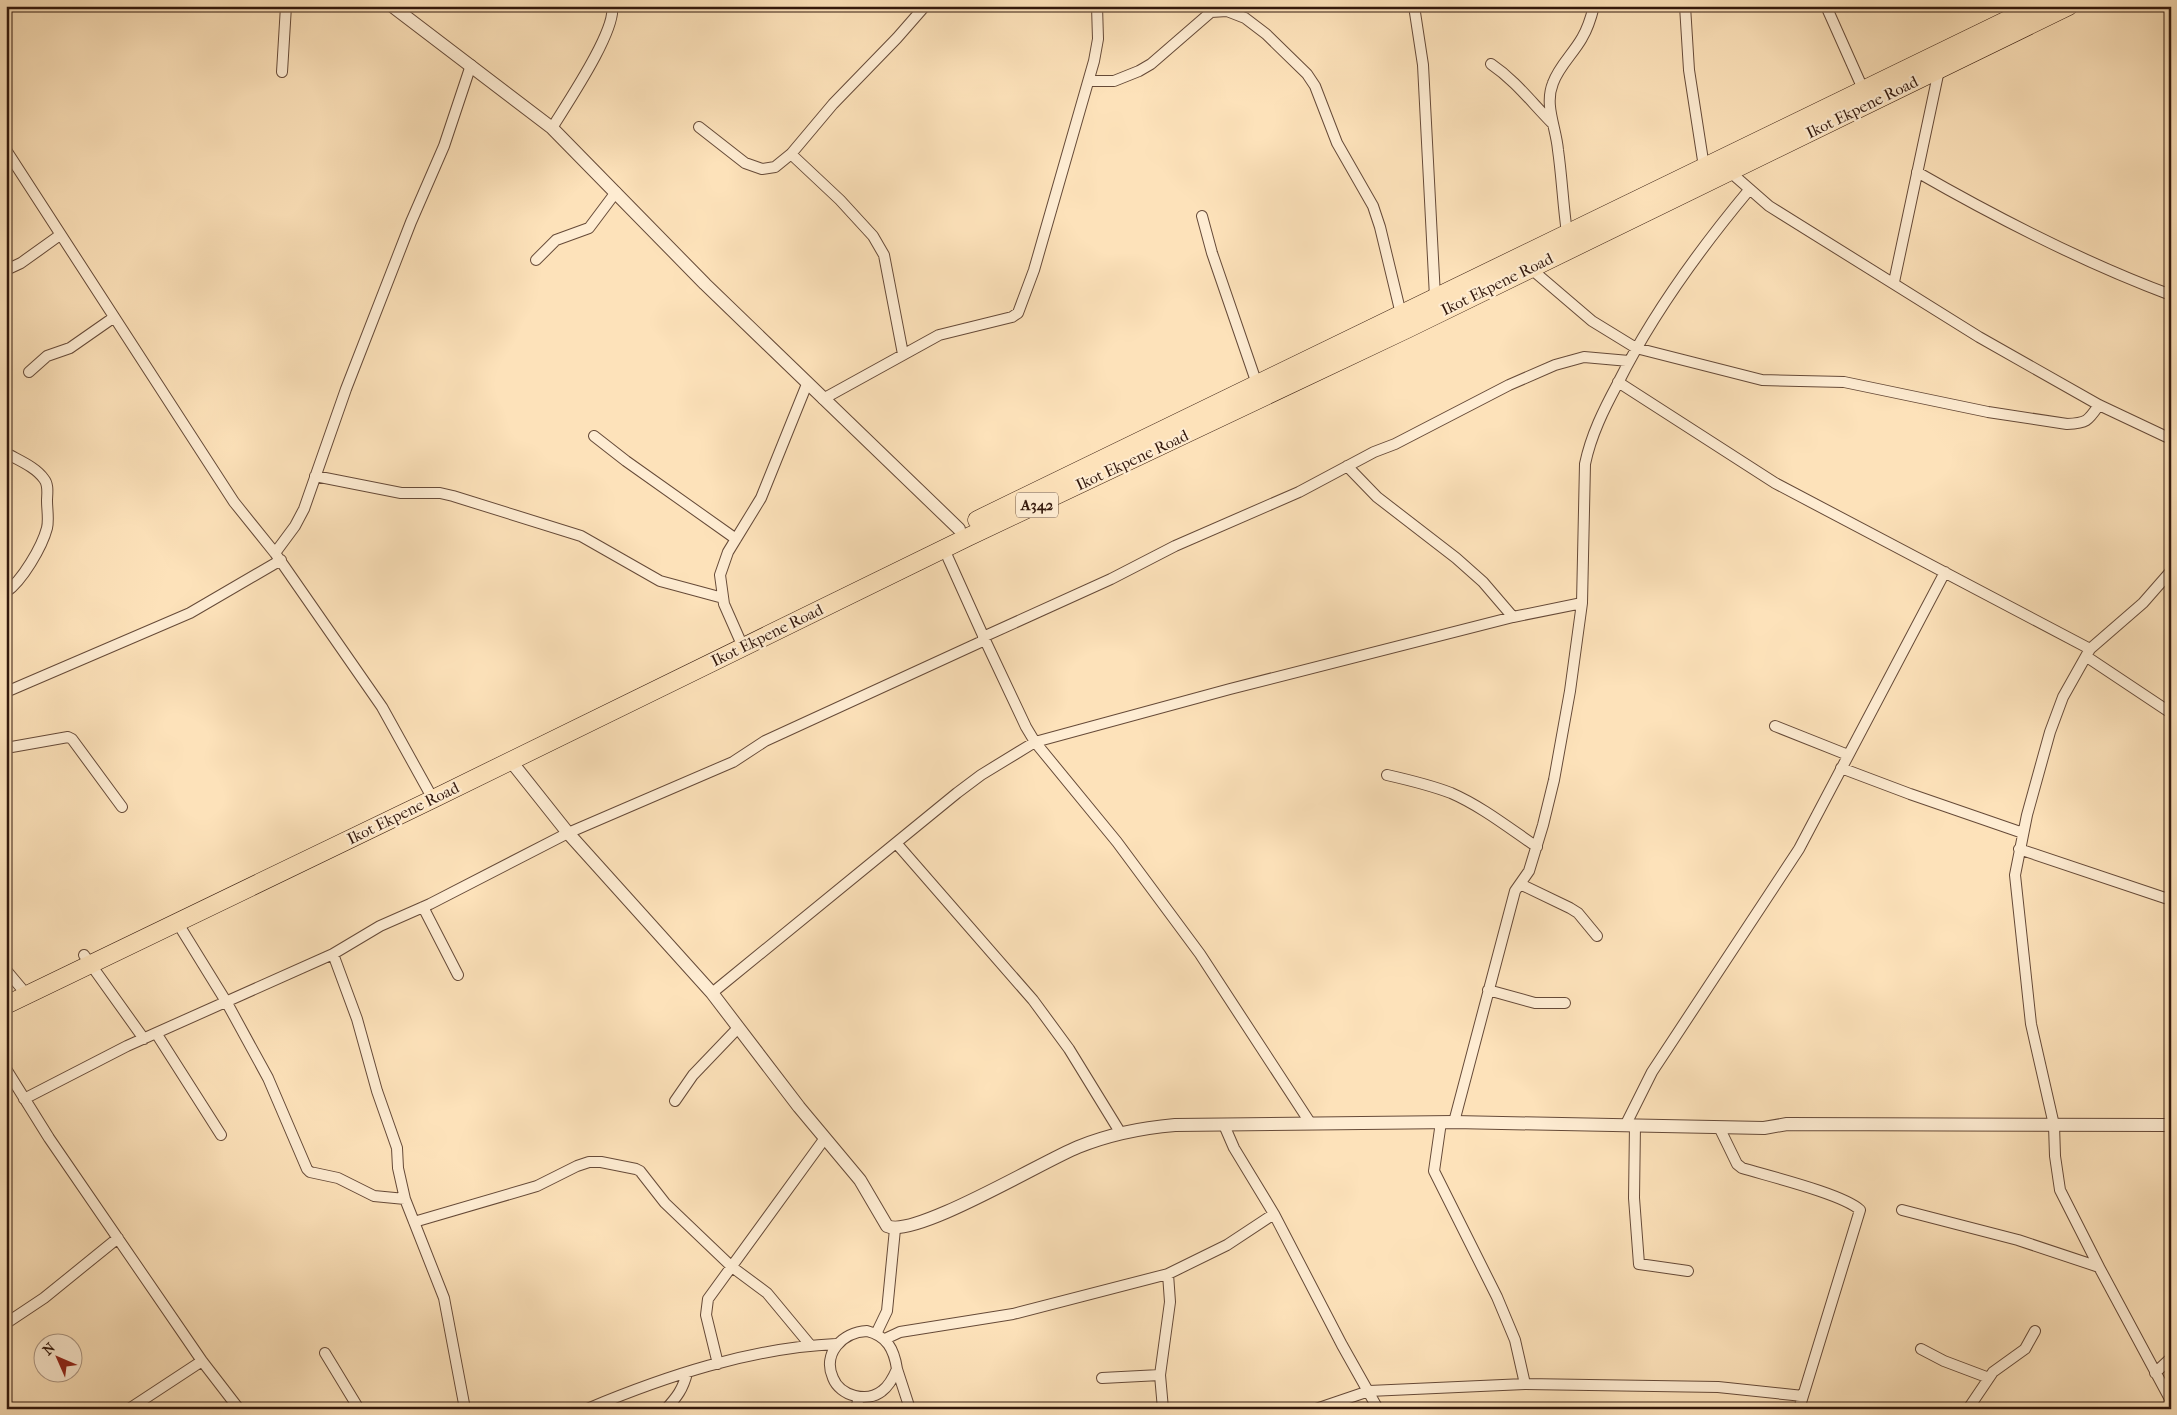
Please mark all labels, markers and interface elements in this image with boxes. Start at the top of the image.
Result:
street label: Ikot Ekpene Road [1803,72,1921,142]
street label: Ikot Ekpene Road [1438,249,1556,319]
street label: Ikot Ekpene Road [1073,425,1192,494]
road number: A342 [1016,492,1058,518]
street label: Ikot Ekpene Road [708,600,826,670]
street label: Ikot Ekpene Road [344,778,462,848]
north arrow [32,1332,82,1382]
text: N [39,1339,59,1359]

